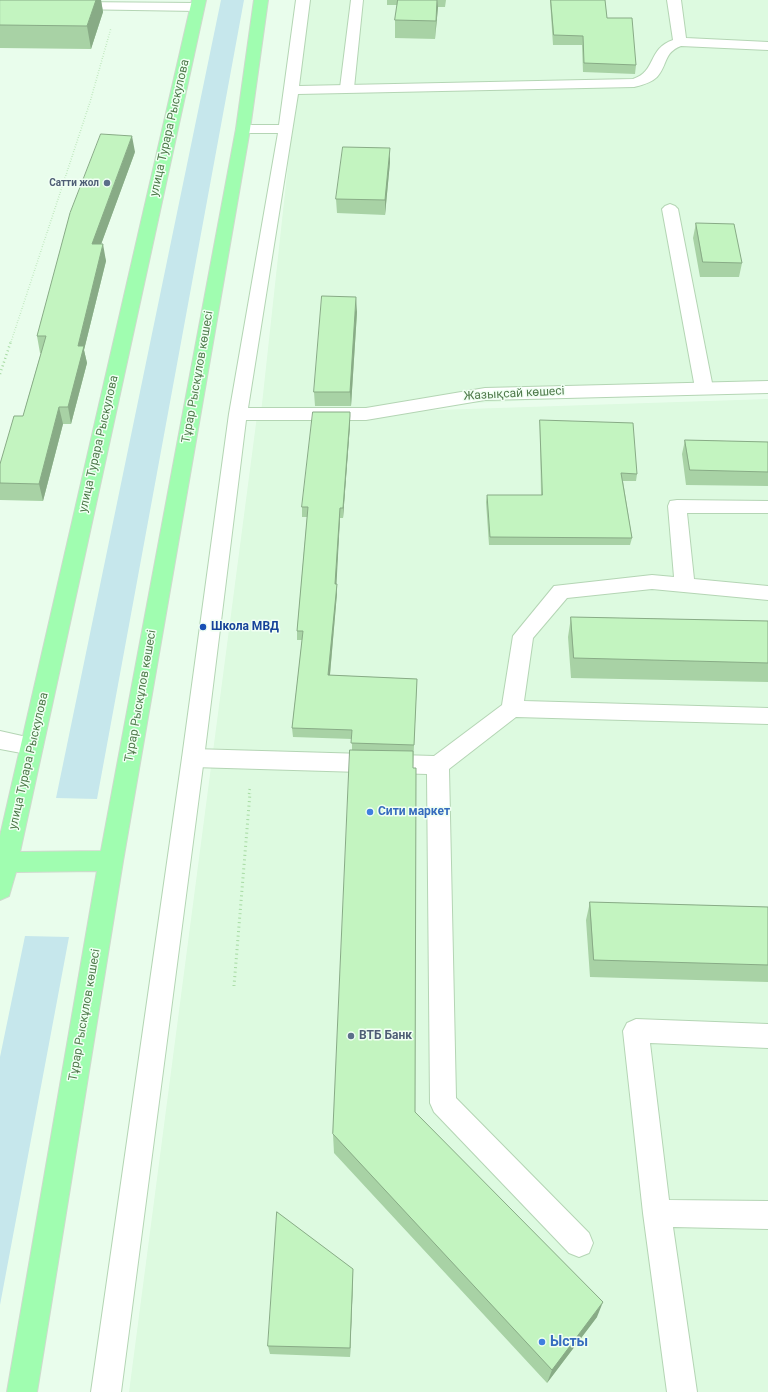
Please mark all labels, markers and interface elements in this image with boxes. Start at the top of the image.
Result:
street label: улица Турара Рыскулова [147,58,193,198]
place label: Сатти жол [49,177,99,189]
marker: Сатти жол [102,178,112,188]
street label: Тұрар Рыскұлов көшесі [179,310,217,444]
street label: улица Турара Рыскулова [76,374,122,514]
street label: Жазықсай көшесі [463,384,565,404]
place label: Школа МВД [211,620,279,634]
marker: Школа МВД [198,622,208,632]
street label: Тұрар Рыскұлов көшесі [122,629,160,763]
street label: улица Турара Рыскулова [6,691,52,831]
place label: Сити маркет [378,805,450,819]
marker: Сити маркет [365,807,375,817]
street label: Тұрар Рыскұлов көшесі [66,948,104,1082]
place label: ВТБ Банк [359,1029,412,1043]
marker: ВТБ Банк [346,1031,356,1041]
place label: Ысты [550,1334,588,1350]
marker: Ысты [537,1337,547,1347]

